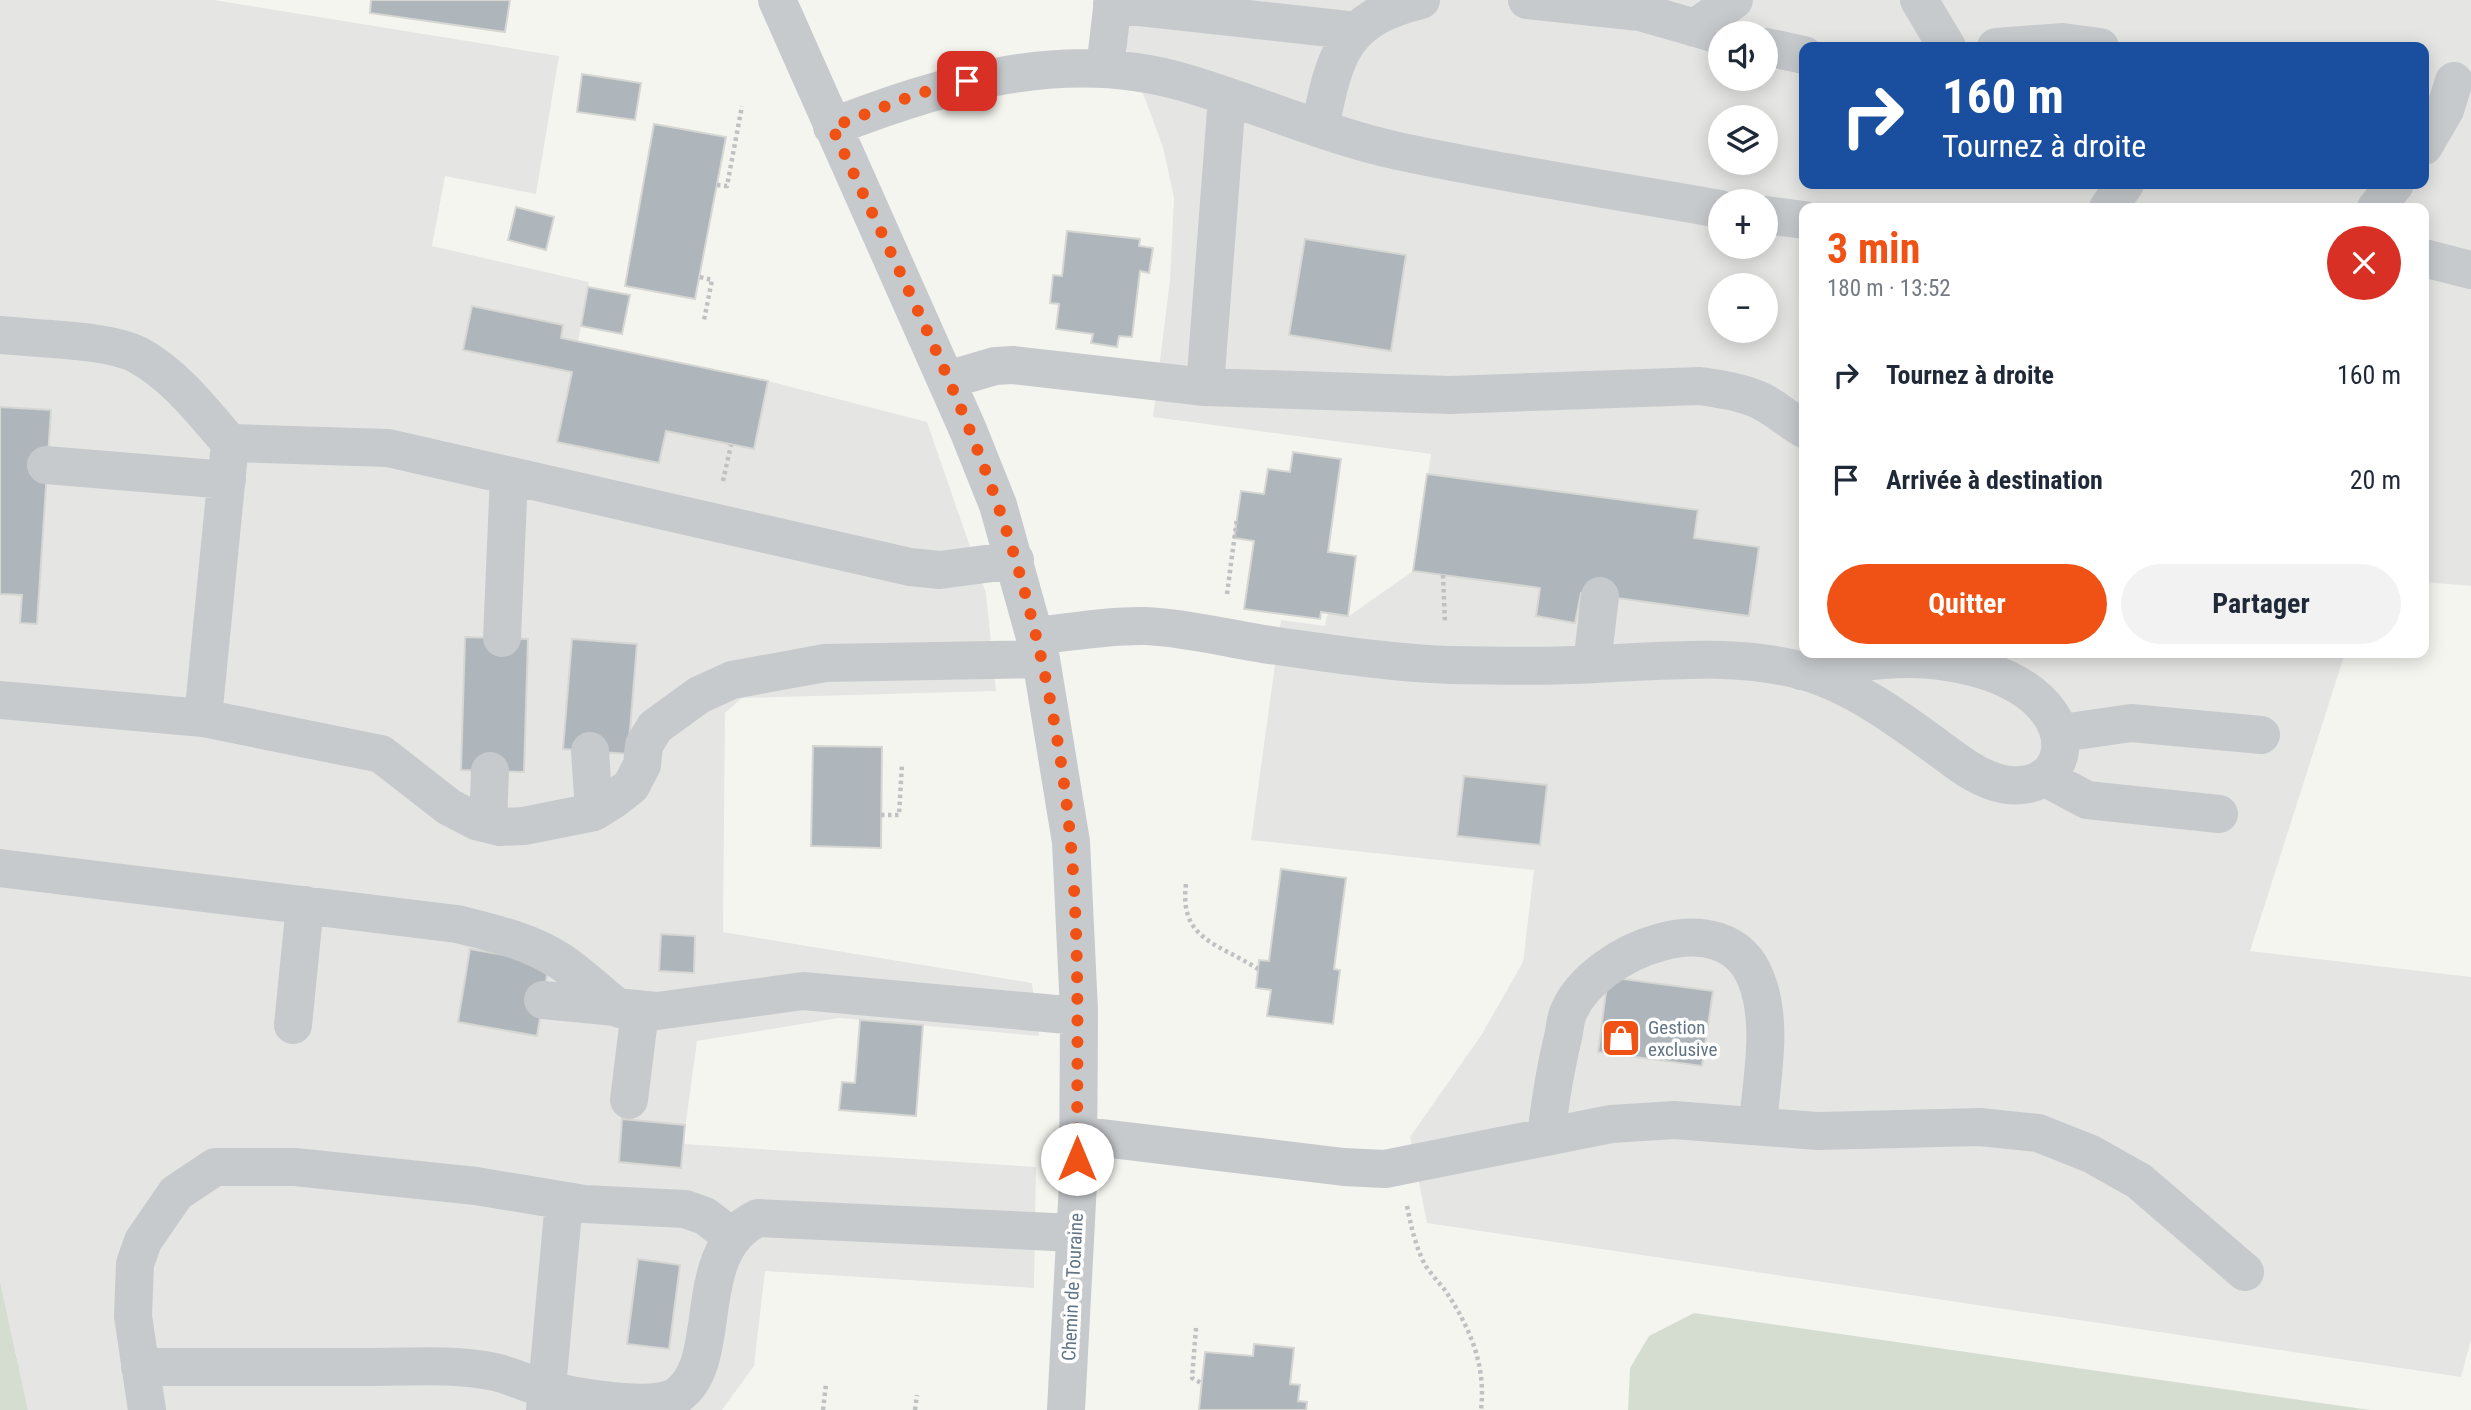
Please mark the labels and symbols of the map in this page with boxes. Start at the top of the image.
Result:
pin [937,51,997,111]
place label: Gestion exclusive [1648,1016,1717,1061]
shop icon: Gestion exclusive [1600,1017,1642,1059]
position arrow [1040,1122,1114,1196]
street label: Chemin de Touraine [1057,1212,1088,1362]

